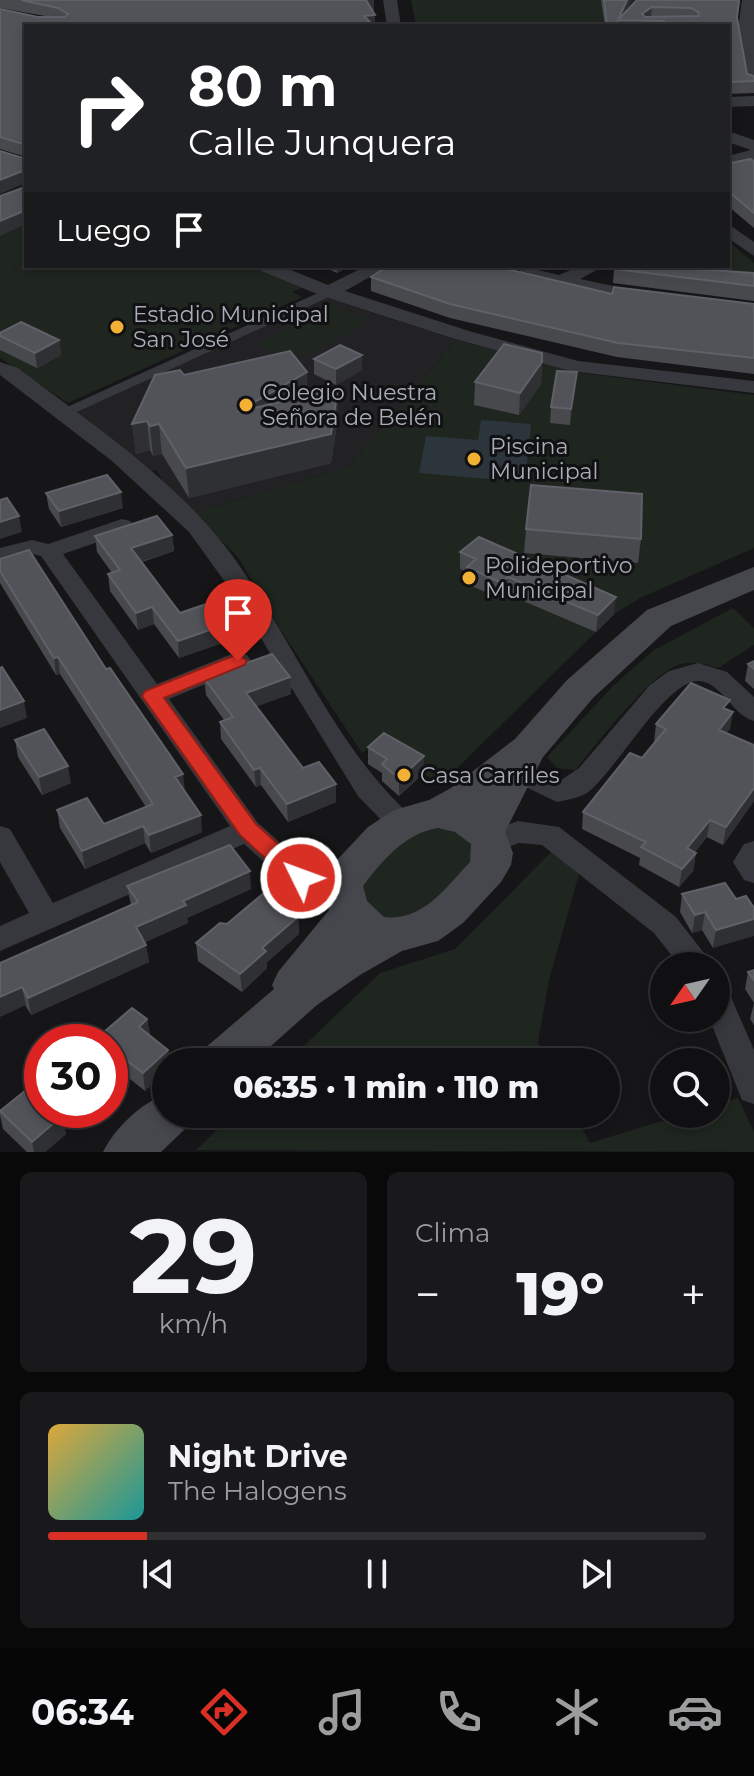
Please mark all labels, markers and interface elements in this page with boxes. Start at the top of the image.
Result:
text: 80 m [188,52,338,120]
icon: right [56,56,160,160]
text: Calle Junquera [188,120,456,164]
icon: arrive [167,208,211,252]
text: Luego [56,212,151,249]
place label: Estadio Municipal San José [133,301,329,353]
marker: Estadio Municipal San José [108,318,126,336]
place label: Colegio Nuestra Señora de Belén [262,379,442,431]
marker: Colegio Nuestra Señora de Belén [237,396,255,414]
place label: Piscina Municipal [490,433,598,485]
marker: Piscina Municipal [465,450,483,468]
place label: Polideportivo Municipal [485,552,632,604]
marker: Polideportivo Municipal [460,569,478,587]
pin [204,579,272,661]
icon: arrive [216,591,260,635]
place label: Casa Carriles [420,762,560,789]
marker: Casa Carriles [395,766,413,784]
position arrow [259,836,343,920]
north arrow [650,952,730,1032]
map controls [650,952,730,1128]
speed limit sign: 30 [24,1024,128,1128]
button: search [650,1048,730,1128]
text: 06:35 · 1 min · 110 m [233,1069,539,1106]
text: 29 [130,1192,257,1319]
text: Clima [415,1217,490,1249]
text: 19° [516,1257,605,1330]
text: − [415,1267,440,1321]
text: + [681,1267,706,1321]
text: km/h [159,1308,228,1340]
text: Night Drive [168,1438,348,1475]
text: The Halogens [168,1475,347,1507]
icon: previous [136,1552,180,1596]
icon: pause [355,1552,399,1596]
icon: next [574,1552,618,1596]
icon: directions [196,1684,252,1740]
icon: music [314,1684,370,1740]
icon: phone [431,1684,487,1740]
icon: climate [549,1684,605,1740]
icon: car [667,1684,723,1740]
text: 06:34 [31,1690,134,1734]

